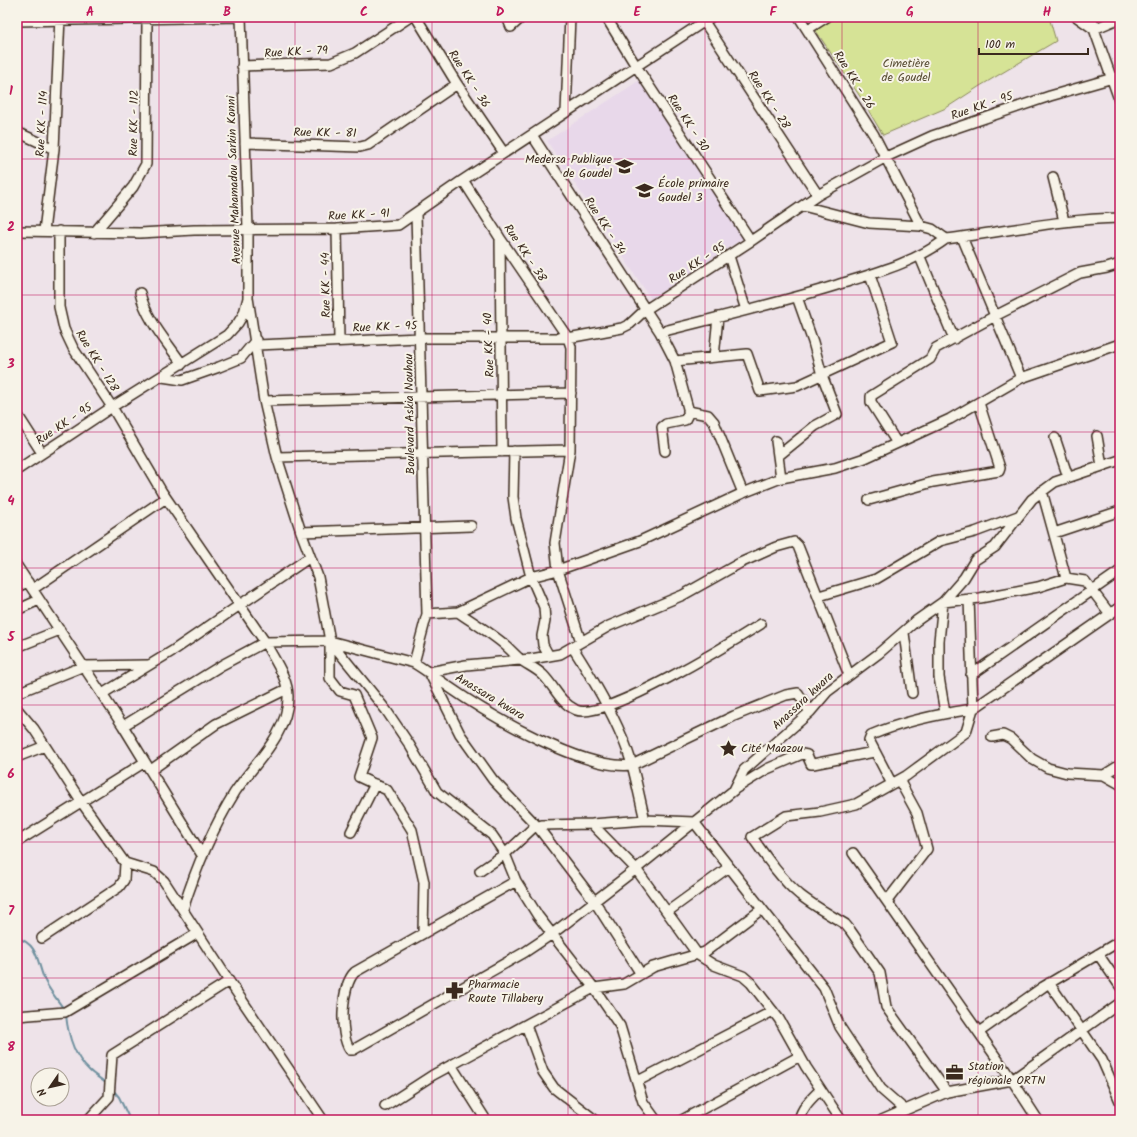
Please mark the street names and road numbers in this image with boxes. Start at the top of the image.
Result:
street label: Rue KK - 79 [264,41,328,63]
street label: Rue KK - 36 [443,46,495,112]
street label: Rue KK - 26 [828,47,880,113]
street label: Rue KK - 28 [743,67,795,134]
street label: Rue KK - 95 [948,86,1017,125]
street label: Rue KK - 112 [124,89,144,157]
street label: Rue KK - 114 [31,90,53,158]
street label: Rue KK - 30 [662,90,714,156]
street label: Avenue Mahamadou Sarkin Konni [222,94,246,264]
street label: Rue KK - 81 [293,123,357,143]
street label: Rue KK - 34 [579,193,631,259]
street label: Rue KK - 91 [328,204,391,226]
street label: Rue KK - 38 [499,220,552,286]
street label: Rue KK - 95 [665,237,731,289]
street label: Rue KK - 44 [316,252,336,318]
street label: Rue KK - 40 [478,312,500,378]
street label: Rue KK - 95 [352,316,419,338]
street label: Rue KK - 128 [70,326,124,396]
street label: Boulevard Askia Nouhou [399,353,421,475]
street label: Rue KK - 95 [32,397,97,450]
street label: Anassara kwara [768,667,838,735]
street label: Anassara kwara [451,669,529,726]

